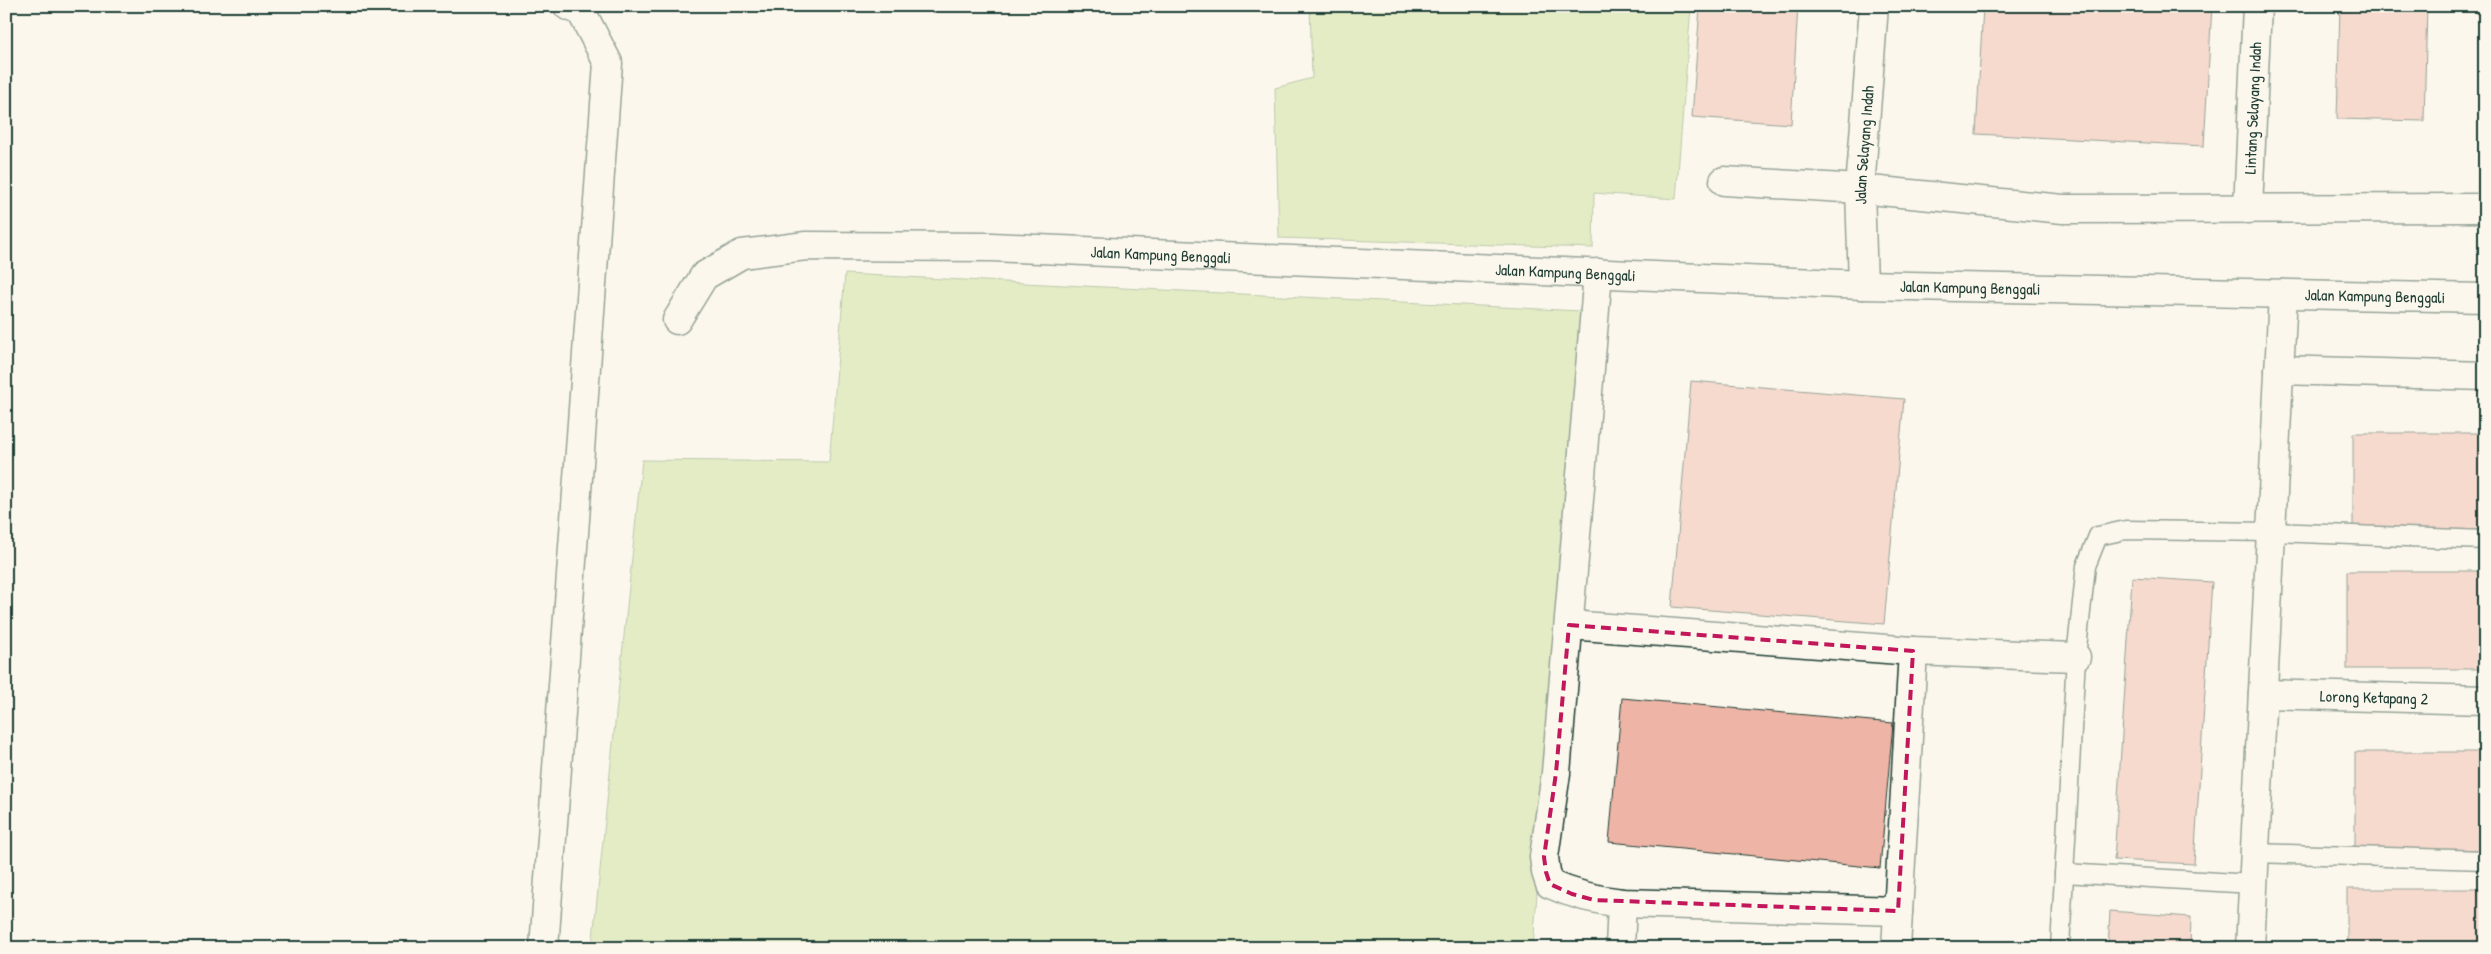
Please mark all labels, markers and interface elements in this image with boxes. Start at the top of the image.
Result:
street label: Lintang Selayang Indah [2239,41,2266,175]
street label: Jalan Selayang Indah [1849,85,1879,205]
street label: Jalan Kampung Benggali [1090,240,1232,268]
street label: Jalan Kampung Benggali [1495,258,1636,286]
street label: Jalan Kampung Benggali [1900,275,2041,300]
street label: Jalan Kampung Benggali [2304,283,2446,308]
street label: Lorong Ketapang 2 [2320,685,2429,709]

